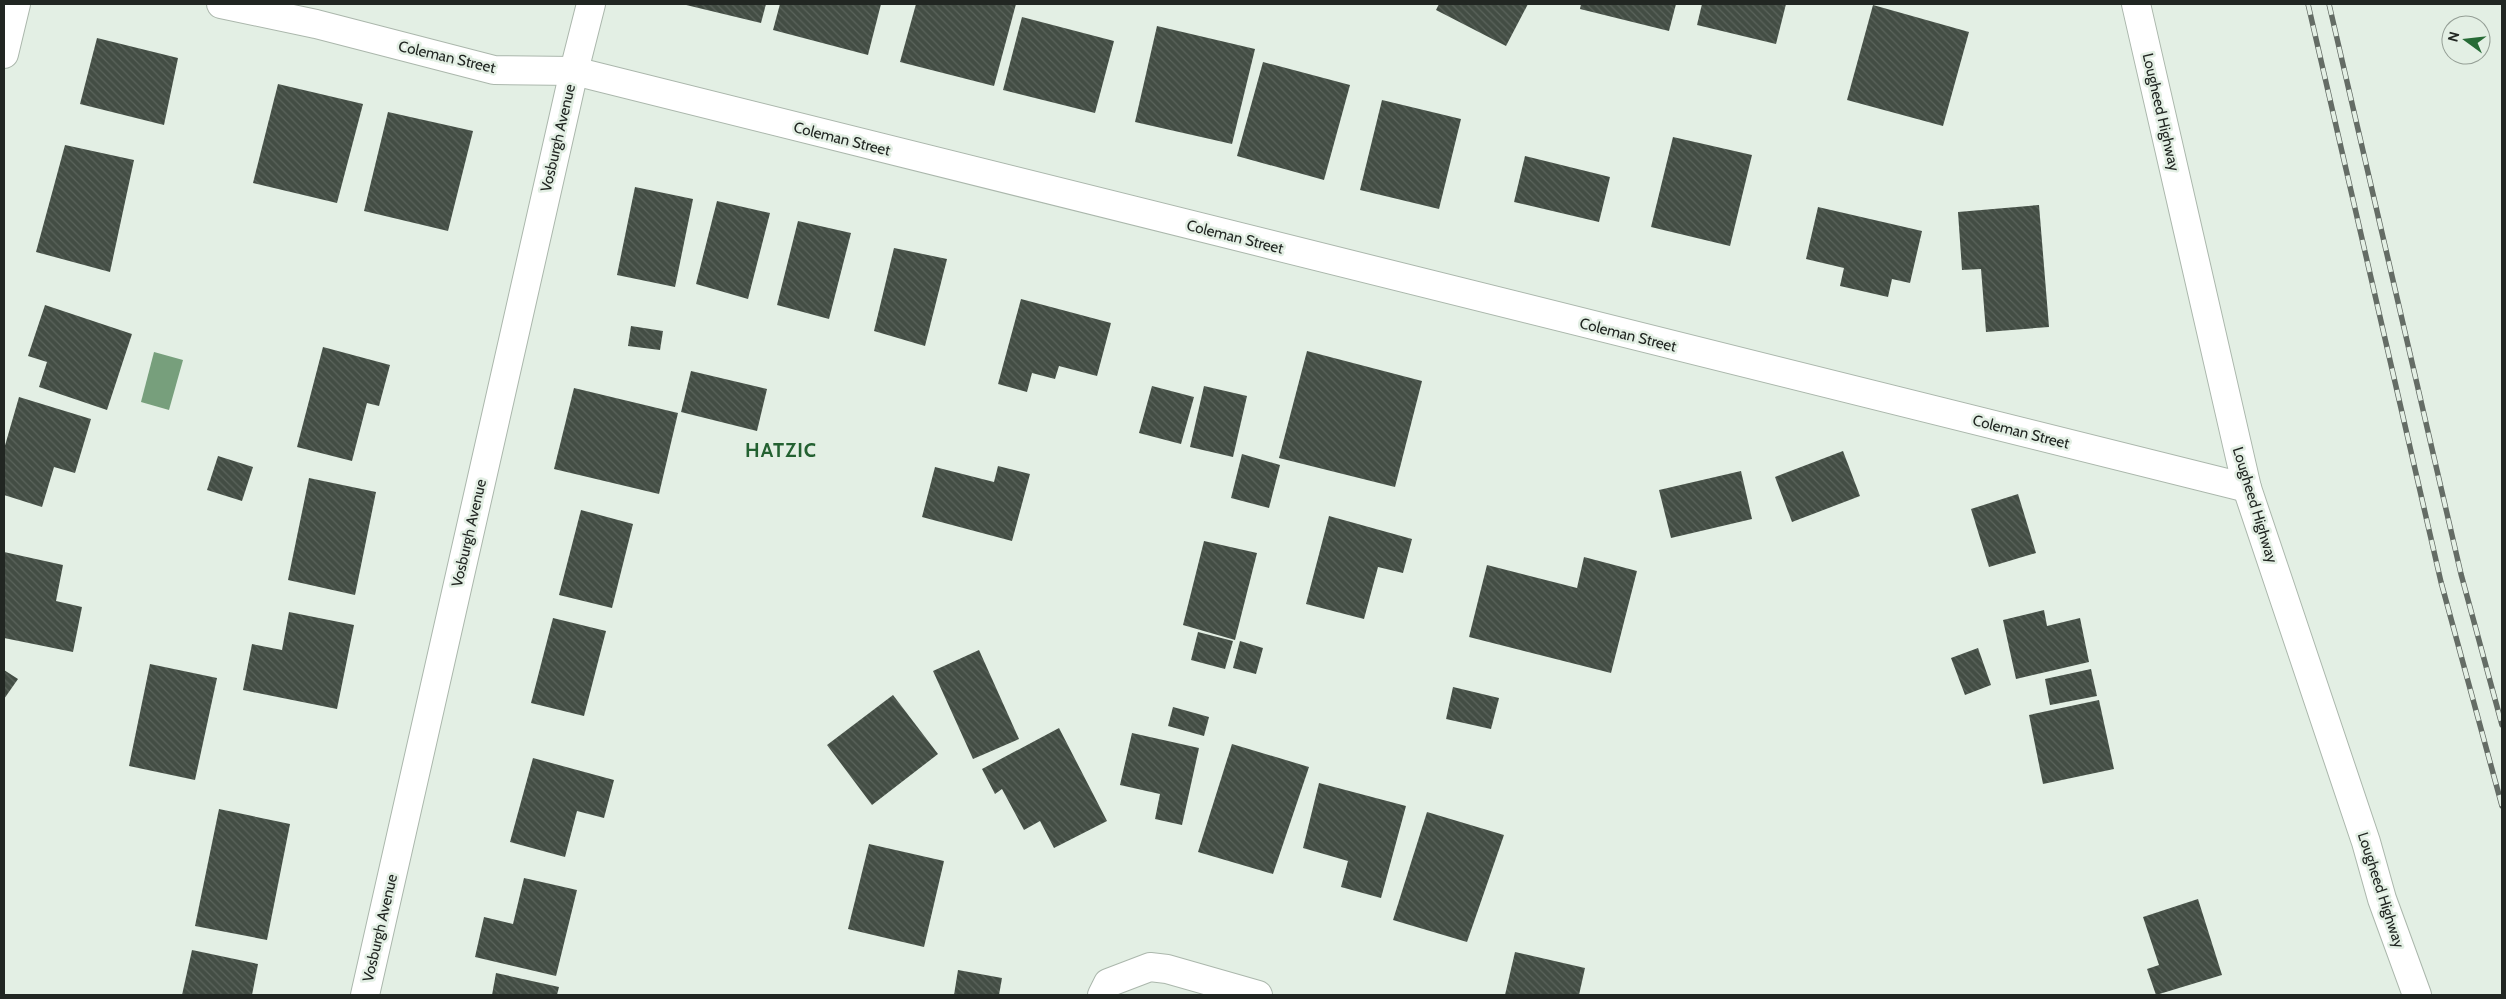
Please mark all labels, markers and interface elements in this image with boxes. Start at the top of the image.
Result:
north arrow [2441,15,2491,65]
text: N [2443,30,2463,44]
street label: Coleman Street [397,37,497,77]
street label: Lougheed Highway [2139,51,2183,173]
street label: Vosburgh Avenue [537,82,579,194]
street label: Coleman Street [792,118,892,160]
street label: Coleman Street [1185,216,1285,258]
street label: Coleman Street [1578,314,1678,356]
street label: Coleman Street [1971,411,2071,453]
district label: HATZIC [745,438,817,462]
street label: Lougheed Highway [2229,445,2281,566]
street label: Vosburgh Avenue [448,477,490,589]
street label: Lougheed Highway [2354,830,2408,951]
street label: Vosburgh Avenue [359,872,401,984]

